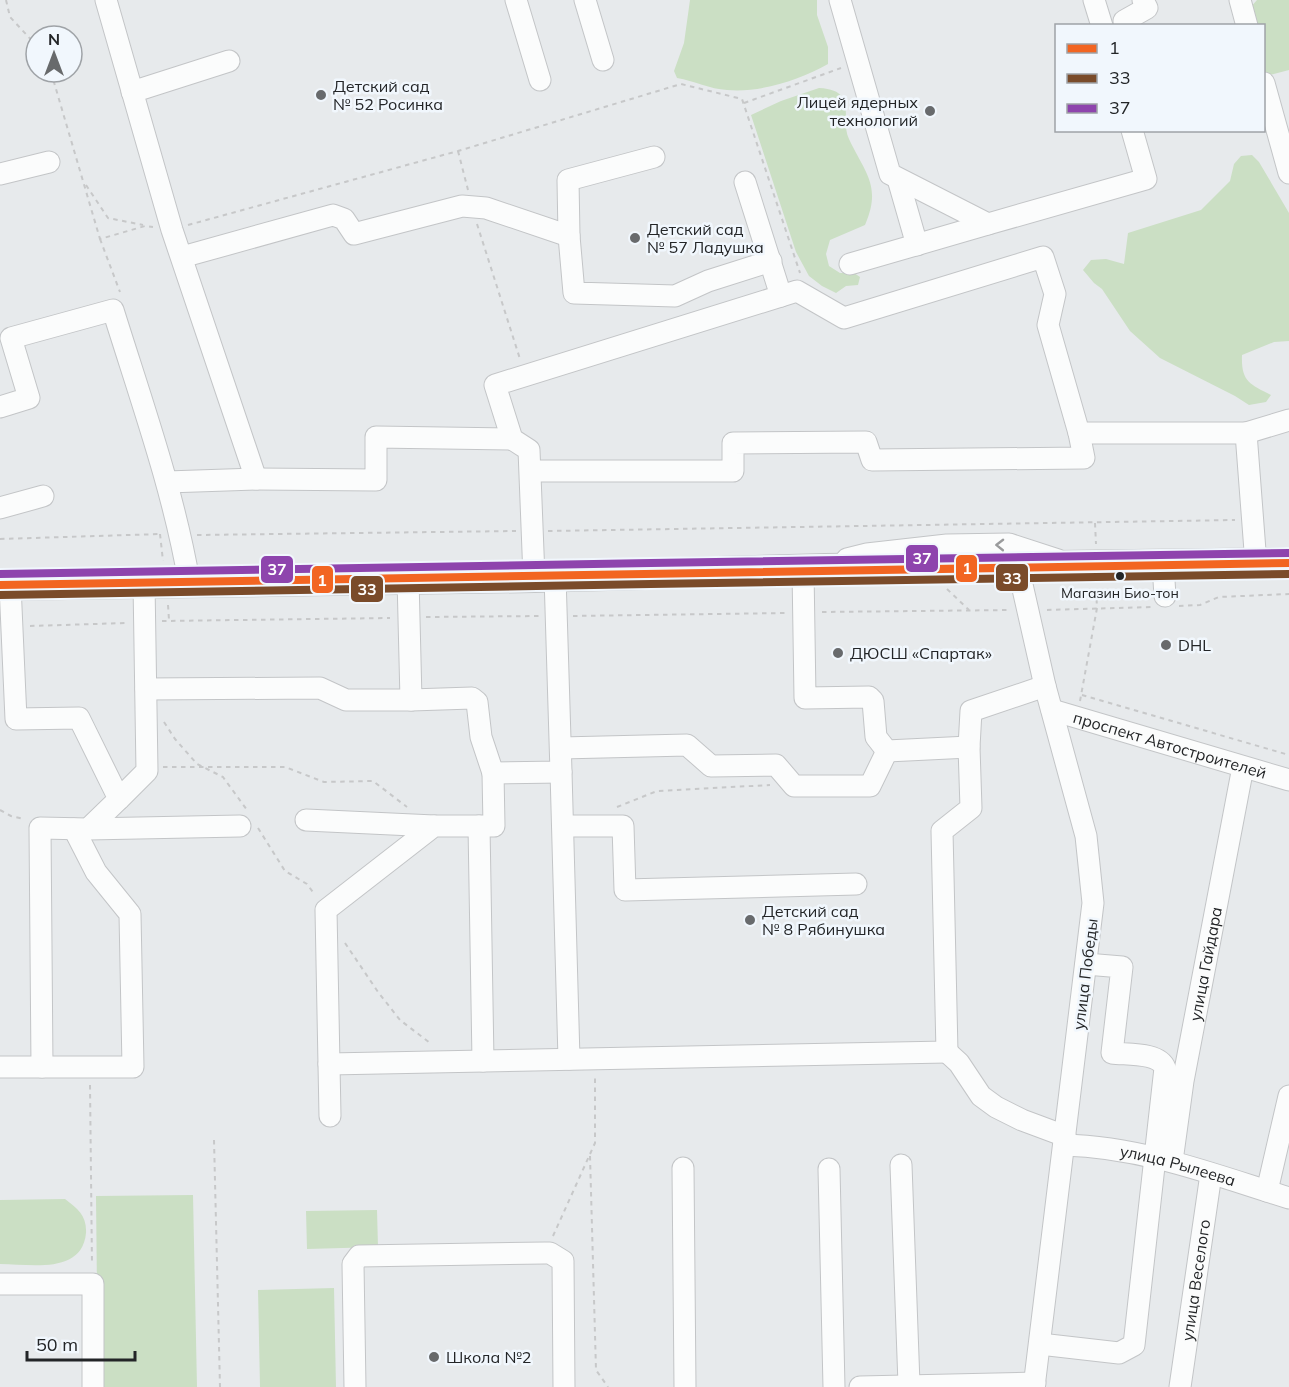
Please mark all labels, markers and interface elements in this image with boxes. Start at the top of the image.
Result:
north arrow [24,24,84,84]
legend [1055,24,1265,132]
text: N [48,29,60,49]
text: 1 [1109,36,1120,59]
text: 33 [1109,66,1131,89]
place label: Детский сад № 52 Росинка [333,76,443,114]
marker: Детский сад № 52 Росинка [314,88,328,102]
place label: Лицей ядерных технологий [797,92,918,130]
text: 37 [1109,96,1131,119]
marker: Лицей ядерных технологий [923,104,937,118]
place label: Детский сад № 57 Ладушка [647,219,764,257]
marker: Детский сад № 57 Ладушка [628,231,642,245]
one-way arrow [996,538,1005,551]
line badge: 37 [905,544,939,573]
text: 37 [912,548,932,568]
line badge: 1 [955,554,978,583]
line badge: 37 [260,555,294,584]
text: 1 [962,558,972,578]
text: 37 [267,559,287,579]
line badge: 33 [995,563,1029,592]
line badge: 1 [311,565,334,594]
text: 33 [1002,568,1022,588]
text: 1 [317,570,327,590]
marker: Магазин Био-тон [1114,570,1126,582]
line badge: 33 [350,575,384,603]
text: 33 [357,579,377,599]
place label: Магазин Био-тон [1061,584,1179,602]
place label: DHL [1178,635,1211,655]
marker: DHL [1159,638,1173,652]
place label: ДЮСШ «Спартак» [850,643,992,663]
marker: ДЮСШ «Спартак» [831,646,845,660]
street label: проспект Автостроителей [1071,707,1269,783]
place label: Детский сад № 8 Рябинушка [762,901,885,939]
street label: улица Гайдара [1185,905,1226,1023]
marker: Детский сад № 8 Рябинушка [743,913,757,927]
street label: улица Победы [1068,917,1102,1031]
street label: улица Рылеева [1119,1141,1238,1190]
street label: улица Веселого [1177,1218,1214,1342]
scale bar [27,1324,135,1362]
text: 50 m [36,1333,78,1356]
place label: Школа №2 [446,1347,531,1367]
marker: Школа №2 [427,1350,441,1364]

